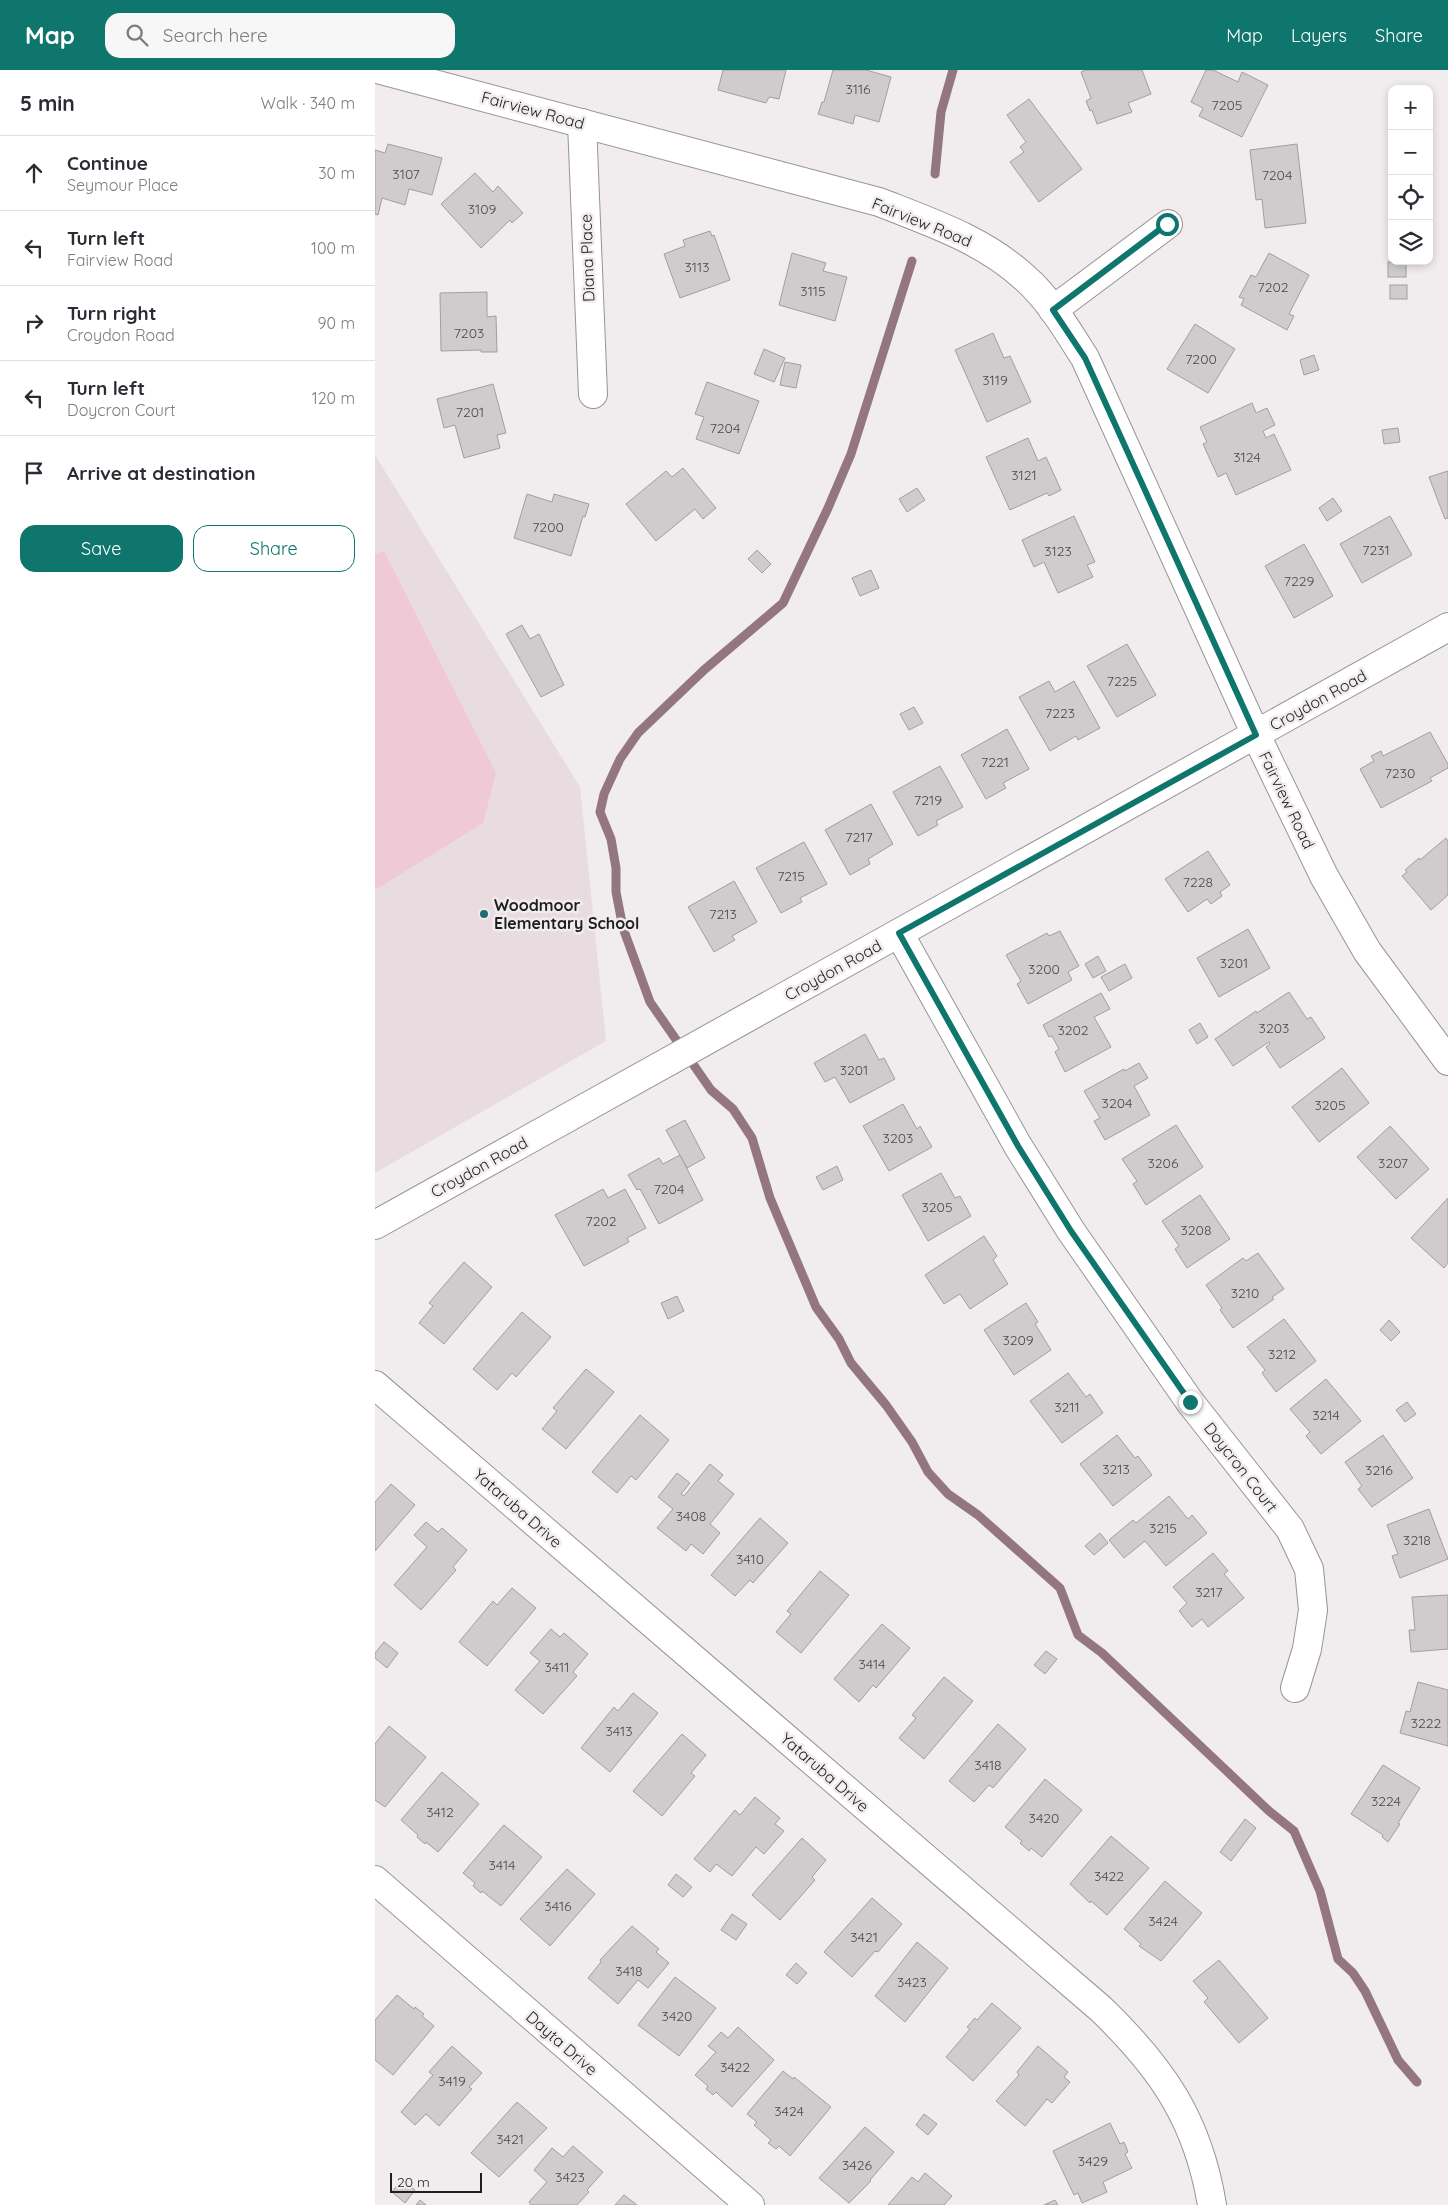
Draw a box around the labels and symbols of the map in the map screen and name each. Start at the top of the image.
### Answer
house number: 3116 [845,80,871,98]
street label: Fairview Road [479,87,587,133]
house number: 7205 [1212,96,1242,114]
house number: 3107 [392,165,420,183]
house number: 7204 [1262,166,1292,184]
street label: Fairview Road [869,193,975,251]
house number: 3109 [468,200,497,218]
route start [1156,213,1179,236]
street label: Diana Place [575,214,599,302]
house number: 3113 [684,258,710,276]
house number: 7202 [1257,278,1289,296]
house number: 3115 [800,282,826,300]
house number: 7203 [454,324,484,342]
house number: 7200 [1185,350,1217,368]
house number: 3119 [982,371,1008,389]
house number: 7201 [456,403,484,421]
house number: 7204 [710,419,740,437]
house number: 3124 [1233,448,1261,466]
house number: 3121 [1011,466,1037,484]
house number: 7200 [532,518,564,536]
house number: 7231 [1362,541,1390,559]
house number: 3123 [1044,542,1072,560]
house number: 7229 [1284,572,1314,590]
street label: Croydon Road [1266,665,1370,735]
house number: 7225 [1107,672,1137,690]
house number: 7223 [1045,704,1075,722]
street label: Fairview Road [1255,748,1319,852]
house number: 7221 [981,753,1009,771]
house number: 7230 [1385,764,1415,782]
house number: 7219 [914,791,942,809]
house number: 7217 [845,828,873,846]
house number: 7215 [777,867,805,885]
house number: 7228 [1183,873,1213,891]
place label: Woodmoor Elementary School [494,895,639,933]
house number: 7213 [709,905,737,923]
marker: Woodmoor Elementary School [478,908,490,920]
street label: Croydon Road [781,935,885,1005]
house number: 3201 [1220,954,1248,972]
house number: 3200 [1028,960,1060,978]
house number: 3203 [1259,1019,1289,1037]
house number: 3202 [1057,1021,1089,1039]
house number: 3201 [840,1061,868,1079]
house number: 3204 [1102,1094,1132,1112]
house number: 3205 [1314,1096,1346,1114]
house number: 3203 [883,1129,913,1147]
street label: Croydon Road [427,1132,531,1202]
house number: 3206 [1148,1154,1179,1172]
house number: 3207 [1378,1154,1408,1172]
house number: 7204 [654,1180,684,1198]
house number: 3205 [921,1198,953,1216]
house number: 7202 [585,1212,617,1230]
house number: 3208 [1181,1221,1211,1239]
house number: 3210 [1231,1284,1259,1302]
house number: 3209 [1002,1331,1034,1349]
house number: 3212 [1268,1345,1296,1363]
route end [1179,1391,1202,1414]
house number: 3211 [1054,1398,1080,1416]
house number: 3214 [1312,1406,1340,1424]
street label: Doycron Court [1200,1418,1282,1516]
house number: 3213 [1102,1460,1130,1478]
house number: 3216 [1365,1461,1393,1479]
street label: Yataruba Drive [470,1464,566,1552]
house number: 3408 [676,1507,706,1525]
house number: 3215 [1149,1519,1177,1537]
house number: 3218 [1403,1531,1431,1549]
house number: 3410 [736,1550,764,1568]
house number: 3217 [1195,1583,1223,1601]
house number: 3414 [859,1655,885,1673]
house number: 3411 [545,1658,569,1676]
house number: 3222 [1411,1714,1442,1732]
house number: 3413 [605,1722,633,1740]
street label: Yataruba Drive [777,1728,873,1816]
house number: 3418 [974,1756,1002,1774]
house number: 3224 [1371,1792,1401,1810]
house number: 3412 [426,1803,454,1821]
house number: 3420 [1029,1809,1059,1827]
house number: 3414 [489,1856,515,1874]
house number: 3422 [1094,1867,1124,1885]
house number: 3416 [544,1897,572,1915]
house number: 3424 [1148,1912,1178,1930]
house number: 3421 [850,1928,878,1946]
house number: 3418 [615,1962,643,1980]
house number: 3423 [897,1973,927,1991]
street label: Dayta Drive [522,2006,602,2080]
house number: 3420 [662,2007,692,2025]
house number: 3422 [720,2058,750,2076]
house number: 3419 [438,2072,466,2090]
house number: 3424 [774,2102,804,2120]
house number: 3421 [496,2130,524,2148]
house number: 3429 [1078,2152,1108,2170]
house number: 3426 [842,2156,872,2174]
house number: 3423 [555,2168,585,2186]
scale bar [390,2170,483,2193]

